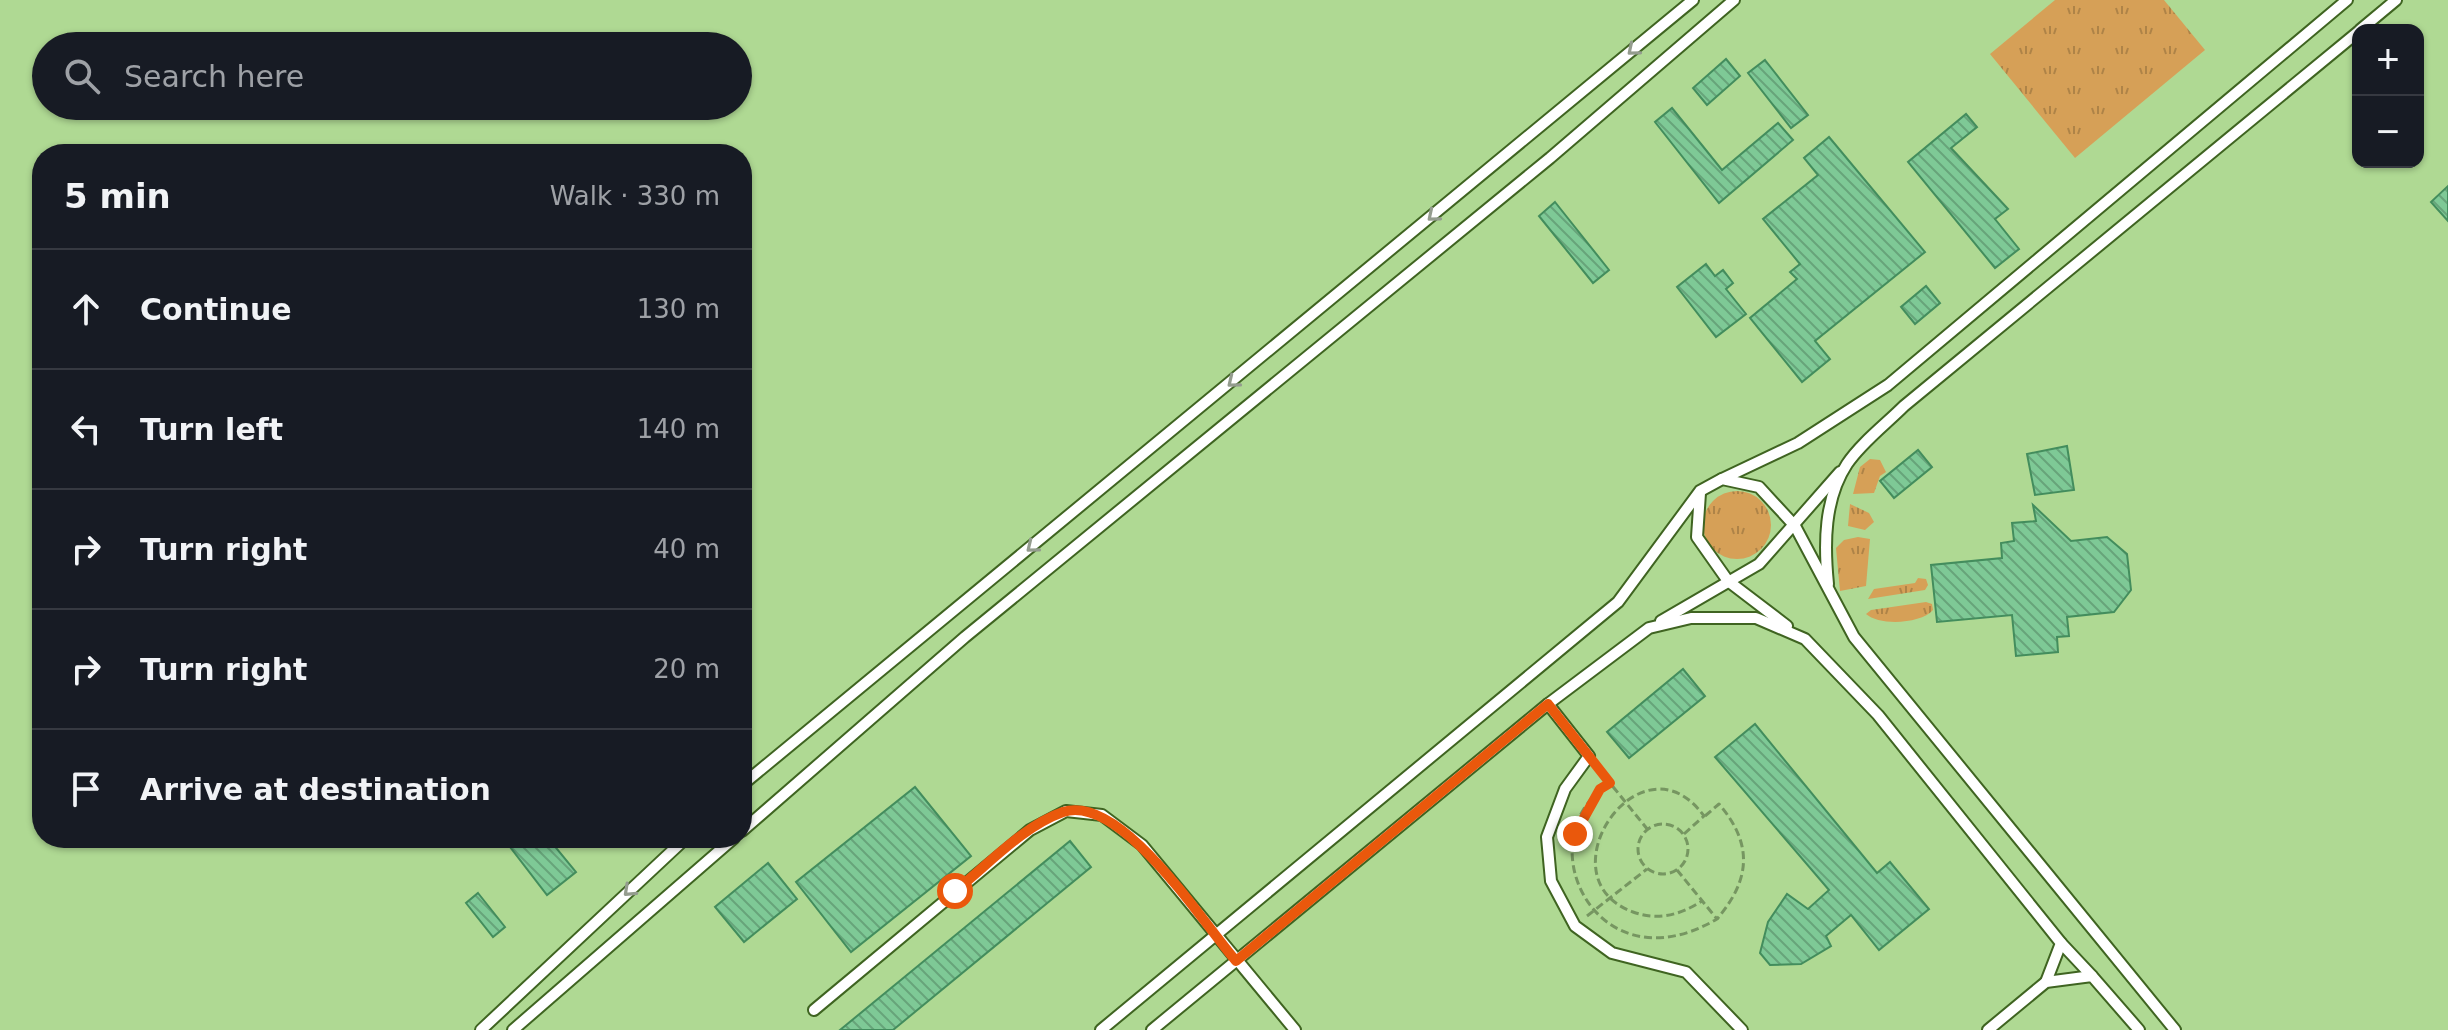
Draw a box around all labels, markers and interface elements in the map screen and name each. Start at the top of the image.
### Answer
map controls [2352,24,2424,168]
button: + [2352,24,2424,96]
search box [32,32,752,120]
one-way arrow [1628,40,1642,55]
icon: search [60,54,104,98]
text: Search here [124,59,304,94]
button: − [2352,96,2424,168]
text: 5 min [64,176,171,216]
text: Walk · 330 m [550,181,720,211]
one-way arrow [1428,206,1442,221]
icon: ahead [64,287,108,331]
text: Continue [140,292,292,327]
text: 130 m [637,294,720,324]
one-way arrow [1228,372,1242,387]
icon: left [64,407,108,451]
text: Turn left [140,412,283,447]
text: 140 m [637,414,720,444]
icon: right [64,527,108,571]
text: Turn right [140,532,307,567]
text: 40 m [653,534,720,564]
one-way arrow [1027,537,1041,552]
icon: right [64,647,108,691]
text: Turn right [140,652,307,687]
text: 20 m [653,654,720,684]
icon: arrive [64,767,108,811]
text: Arrive at destination [140,772,491,807]
route end [1557,816,1593,852]
route start [937,873,973,909]
one-way arrow [623,882,638,896]

